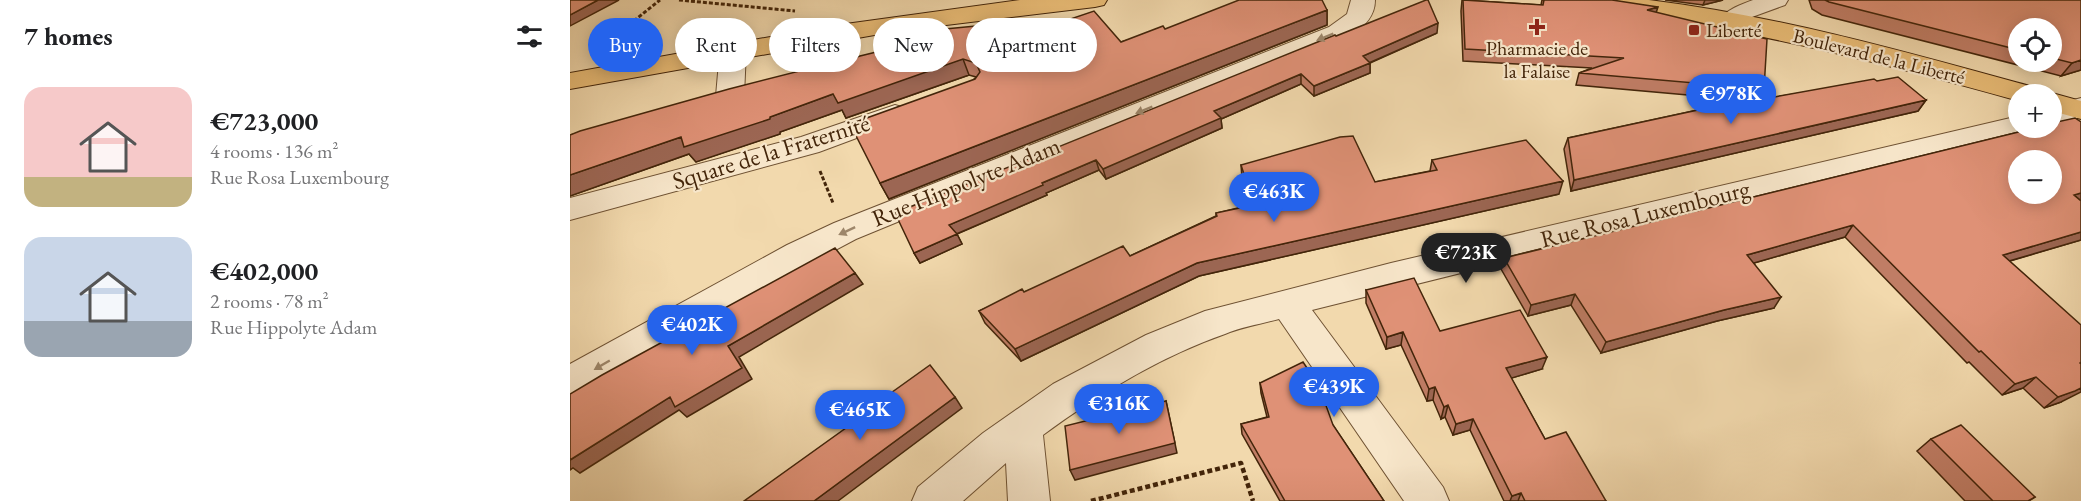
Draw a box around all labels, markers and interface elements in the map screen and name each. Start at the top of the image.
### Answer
place label: Liberté [1706,17,1762,43]
chip: Buy [588,18,663,72]
chip: Rent [675,18,757,72]
chip: Filters [769,18,861,72]
chip: New [873,18,954,72]
chip: Apartment [966,18,1097,72]
map controls [2008,18,2062,204]
button: locate [2008,18,2062,72]
text: 7 homes [24,19,113,53]
icon: filters [513,20,546,53]
marker: Pharmacie de la Falaise [1530,20,1544,34]
street label: Boulevard de la Liberté [1790,22,1968,90]
marker: Liberté [1687,23,1701,37]
one-way arrow [1316,33,1334,42]
place label: Pharmacie de la Falaise [1486,35,1588,84]
pin: €978K [1689,74,1773,125]
text: €978K [1700,80,1762,106]
button: + [2008,84,2062,138]
text: €723,000 [210,104,318,138]
one-way arrow [1135,106,1153,115]
street label: Square de la Fraternité [668,107,873,196]
icon: home [72,111,144,183]
street label: Rue Hippolyte Adam [867,129,1065,233]
text: 4 rooms · 136 m² [210,138,338,164]
button: − [2008,150,2062,204]
text: Rue Rosa Luxembourg [210,164,389,190]
pin: €463K [1232,172,1316,223]
street label: Rue Rosa Luxembourg [1537,172,1753,255]
text: €463K [1243,178,1305,204]
one-way arrow [838,226,855,235]
pin: €723K [1424,233,1508,284]
text: €723K [1435,239,1497,265]
text: €402,000 [210,254,318,288]
icon: home [72,261,144,333]
text: 2 rooms · 78 m² [210,288,329,314]
pin: €402K [650,305,734,356]
text: €402K [661,311,723,337]
text: Rue Hippolyte Adam [210,314,377,340]
one-way arrow [593,360,610,370]
pin: €439K [1292,367,1376,418]
text: €439K [1303,373,1365,399]
pin: €316K [1077,384,1161,435]
pin: €465K [818,390,902,441]
text: €316K [1088,390,1150,416]
text: €465K [829,396,891,422]

